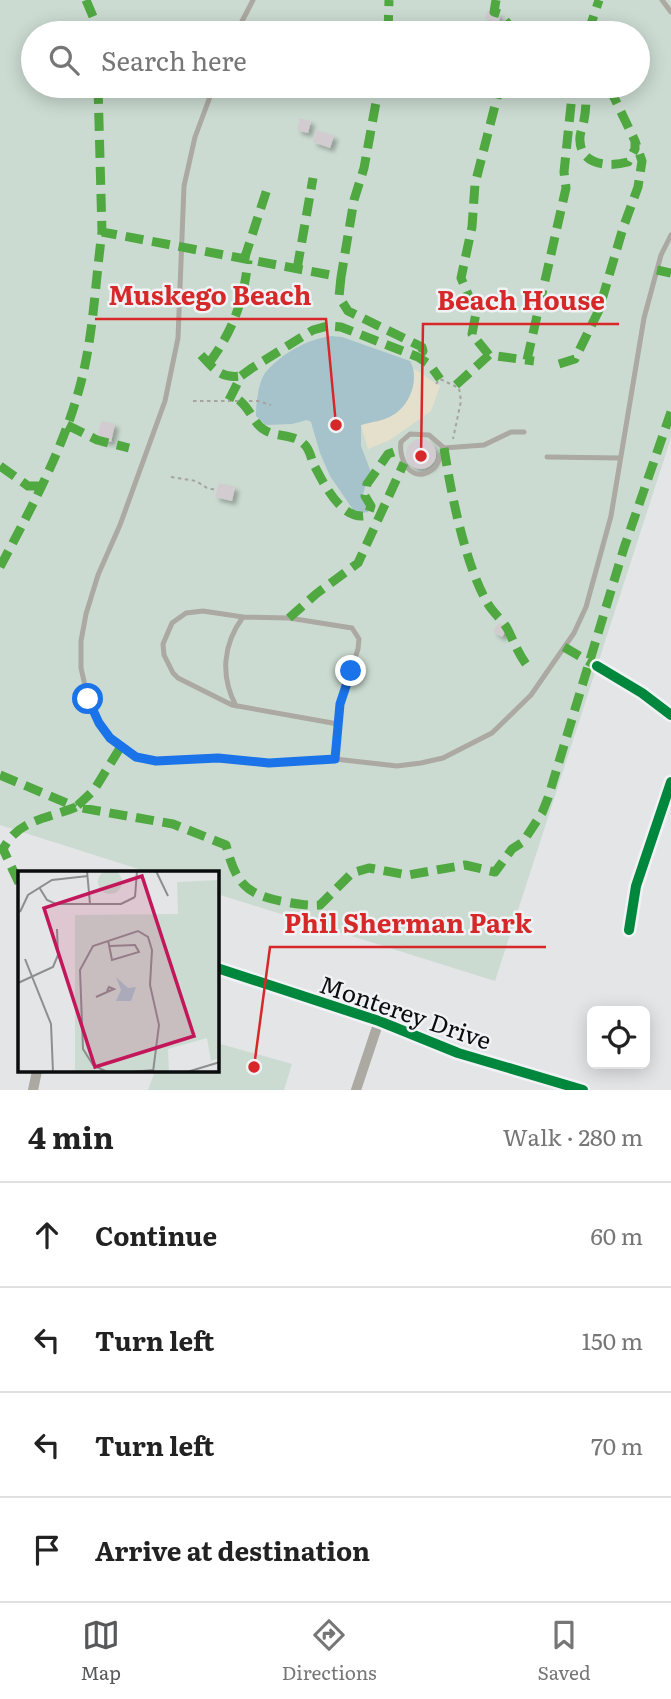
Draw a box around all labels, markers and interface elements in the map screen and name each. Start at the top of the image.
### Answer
search box [21,21,650,98]
text: Search here [101,40,247,79]
icon: search [45,41,83,79]
callout: Muskego Beach [95,272,326,319]
text: Muskego Beach [108,274,312,313]
callout: Beach House [423,277,619,324]
text: Beach House [437,279,605,318]
route end [335,655,366,686]
route start [72,683,103,714]
inset map [18,871,219,1072]
callout: Phil Sherman Park [270,900,546,947]
text: Phil Sherman Park [284,902,533,941]
street label: Monterey Drive [316,965,496,1057]
map controls [587,1006,650,1069]
button: locate [587,1006,650,1069]
text: 4 min [28,1114,114,1158]
text: Walk · 280 m [503,1119,643,1153]
text: Continue [95,1215,217,1254]
icon: ahead [28,1216,66,1254]
text: 60 m [590,1218,643,1252]
text: Turn left [95,1320,214,1359]
icon: left [28,1321,66,1359]
text: 150 m [582,1323,643,1357]
text: Turn left [95,1425,214,1464]
icon: left [28,1426,66,1464]
text: 70 m [591,1428,643,1462]
text: Arrive at destination [95,1530,370,1569]
icon: arrive [28,1531,66,1569]
tab: Map [80,1616,121,1686]
tab: Directions [282,1616,377,1686]
tab: Saved [538,1616,591,1686]

